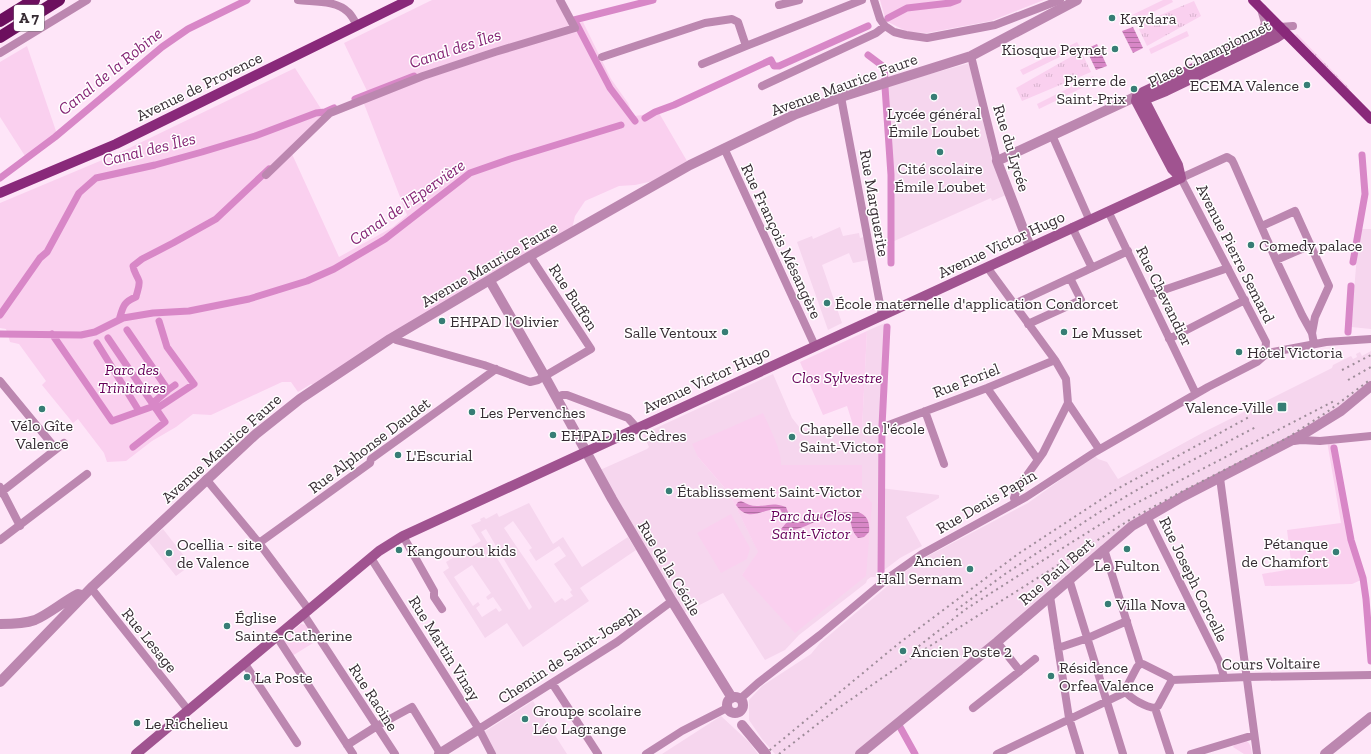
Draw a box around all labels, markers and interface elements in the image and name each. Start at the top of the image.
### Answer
road number: A 7 [14,5,44,31]
place label: Kaydara [1120,9,1177,28]
marker: Kaydara [1107,13,1117,23]
street label: Place Championnet [1145,16,1274,91]
water label: Canal de la Robine [54,23,166,119]
water label: Canal des Îles [407,24,503,72]
place label: Kiosque Peynet [1001,40,1107,59]
marker: Kiosque Peynet [1110,44,1120,54]
street label: Avenue de Provence [133,48,265,125]
street label: Avenue Maurice Faure [768,49,920,120]
place label: Pierre de Saint-Prix [1056,71,1126,108]
place label: ECEMA Valence [1190,76,1299,95]
marker: ECEMA Valence [1302,80,1312,90]
marker: Pierre de Saint-Prix [1129,84,1139,94]
marker: Lycée général Émile Loubet [929,92,939,102]
street label: Rue du Lycée [989,102,1034,194]
place label: Lycée général Émile Loubet [887,104,981,141]
water label: Canal des Îles [100,128,198,170]
marker: Cité scolaire Émile Loubet [935,147,945,157]
street label: Rue Marguerite [856,148,893,258]
water label: Canal de l'Epervière [345,155,469,249]
place label: Cité scolaire Émile Loubet [894,159,986,196]
street label: Rue François Mésangère [737,161,826,322]
street label: Avenue Pierre Semard [1192,181,1279,326]
street label: Avenue Victor Hugo [935,207,1068,282]
street label: Avenue Maurice Faure [418,218,561,311]
place label: Comedy palace [1259,236,1362,255]
marker: Comedy palace [1246,240,1256,250]
street label: Rue Chevandier [1132,243,1197,350]
street label: Rue Buffon [545,260,603,335]
place label: École maternelle d'application Condorcet [835,294,1118,313]
marker: École maternelle d'application Condorcet [822,298,832,308]
place label: EHPAD l'Olivier [450,312,559,331]
marker: EHPAD l'Olivier [437,316,447,326]
place label: Salle Ventoux [624,323,717,342]
place label: Le Musset [1072,323,1142,342]
marker: Salle Ventoux [720,327,730,337]
marker: Le Musset [1059,327,1069,337]
street label: Avenue Victor Hugo [640,342,773,417]
place label: Hôtel Victoria [1247,343,1343,362]
marker: Hôtel Victoria [1234,347,1244,357]
street label: Rue Foriel [930,359,1002,402]
park label: Parc des Trinitaires [98,360,166,397]
park label: Clos Sylvestre [792,368,882,387]
street label: Avenue Maurice Faure [158,390,285,507]
street label: Rue Alphonse Daudet [305,393,434,497]
place label: Valence-Ville [1184,398,1273,417]
marker: Valence-Ville [1276,401,1288,413]
place label: Les Pervenches [480,403,585,422]
marker: Vélo Gîte Valence [37,404,47,414]
marker: Les Pervenches [467,407,477,417]
place label: Vélo Gîte Valence [10,416,73,453]
place label: Chapelle de l'école Saint-Victor [800,419,925,456]
place label: EHPAD les Cèdres [561,426,686,445]
marker: EHPAD les Cèdres [548,430,558,440]
marker: Chapelle de l'école Saint-Victor [787,432,797,442]
place label: L'Escurial [406,446,473,465]
marker: L'Escurial [393,450,403,460]
street label: Rue Denis Papin [933,465,1040,538]
place label: Établissement Saint-Victor [677,482,862,501]
marker: Établissement Saint-Victor [664,486,674,496]
park label: Parc du Clos Saint-Victor [770,506,852,543]
street label: Rue Joseph Corcelle [1155,514,1232,645]
street label: Rue de la Cécile [634,517,705,619]
street label: Rue Paul Bert [1015,533,1098,609]
place label: Pétanque de Chamfort [1241,534,1328,571]
place label: Ocellia - site de Valence [177,535,262,572]
place label: Kangourou kids [407,541,516,560]
marker: Le Fulton [1122,544,1132,554]
marker: Kangourou kids [394,545,404,555]
marker: Pétanque de Chamfort [1331,547,1341,557]
marker: Ocellia - site de Valence [164,548,174,558]
place label: Ancien Hall Sernam [877,551,963,588]
place label: Le Fulton [1094,556,1160,575]
marker: Ancien Hall Sernam [965,564,975,574]
street label: Rue Martin Vinay [405,592,485,705]
place label: Villa Nova [1115,595,1186,614]
marker: Villa Nova [1103,599,1113,609]
street label: Chemin de Saint-Joseph [494,601,644,708]
street label: Rue Lesage [118,604,181,676]
place label: Église Sainte-Catherine [235,608,352,645]
marker: Église Sainte-Catherine [222,621,232,631]
place label: Ancien Poste 2 [911,642,1012,661]
marker: Ancien Poste 2 [898,646,908,656]
street label: Cours Voltaire [1222,653,1320,674]
place label: Résidence Orfea Valence [1059,658,1154,695]
street label: Rue Racine [345,660,402,734]
place label: La Poste [255,668,313,687]
marker: Résidence Orfea Valence [1046,671,1056,681]
marker: La Poste [242,672,252,682]
place label: Groupe scolaire Léo Lagrange [533,701,641,738]
place label: Le Richelieu [145,714,228,733]
marker: Groupe scolaire Léo Lagrange [520,714,530,724]
marker: Le Richelieu [132,718,142,728]

